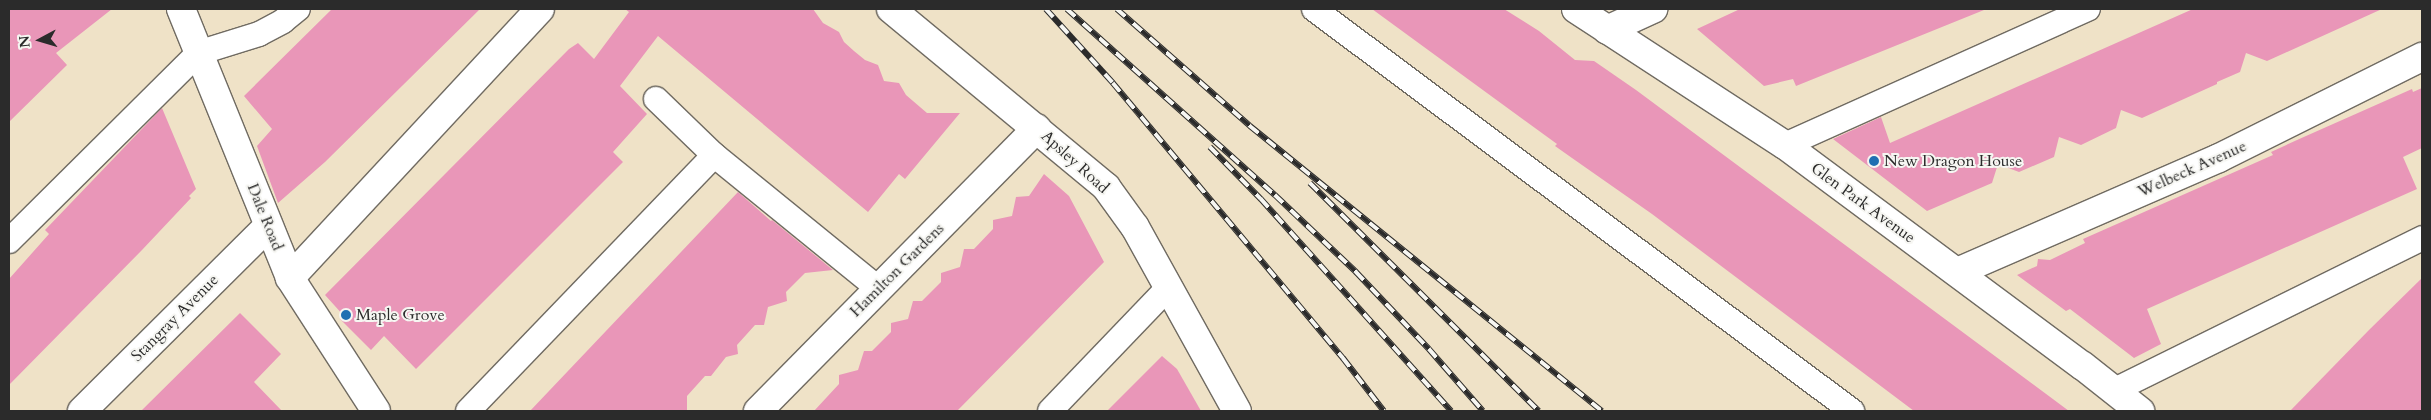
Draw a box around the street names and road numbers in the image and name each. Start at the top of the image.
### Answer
street label: Apsley Road [1037,127,1113,197]
street label: Welbeck Avenue [2135,136,2249,202]
street label: Glen Park Avenue [1807,159,1919,247]
street label: Dale Road [243,181,287,253]
street label: Hamilton Gardens [846,219,948,321]
street label: Stangray Avenue [127,270,223,366]

